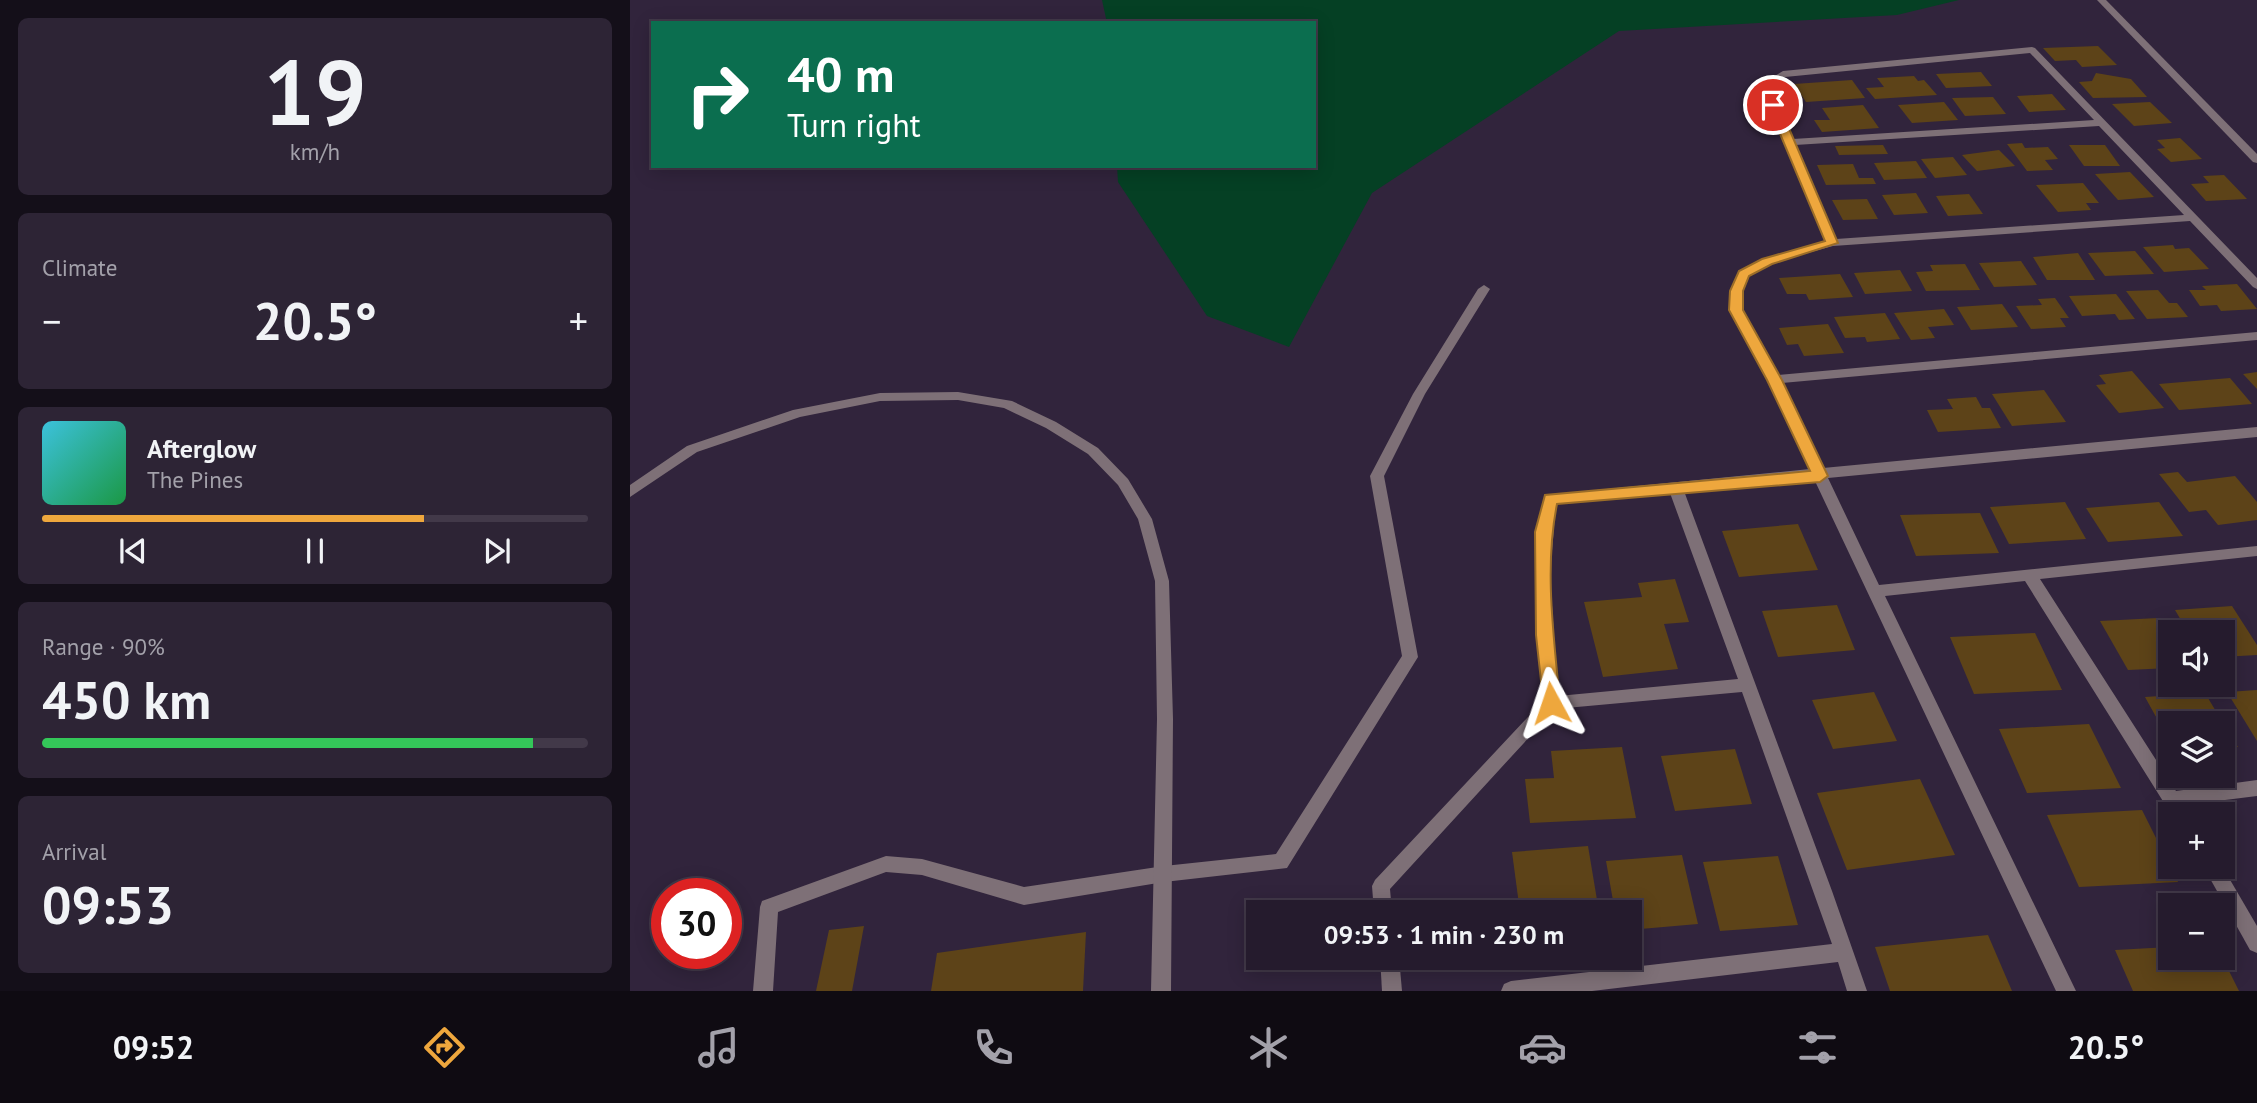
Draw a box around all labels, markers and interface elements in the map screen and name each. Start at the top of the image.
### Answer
text: 19 [263,32,367,150]
text: 40 m [787,42,894,106]
icon: right [672,49,763,140]
pin [1743,75,1803,135]
icon: arrive [1754,86,1792,124]
text: Turn right [787,104,921,146]
text: km/h [290,137,340,166]
text: Climate [42,253,117,282]
text: 20.5° [253,287,377,354]
text: − [42,296,61,345]
text: + [569,296,588,345]
text: Afterglow [147,432,256,465]
text: The Pines [147,465,243,494]
icon: previous [114,532,152,570]
icon: pause [296,532,334,570]
icon: next [478,532,516,570]
map controls [2158,620,2235,970]
button: sound [2158,620,2235,697]
text: Range · 90% [42,632,165,661]
text: 450 km [42,666,211,733]
position arrow [1514,666,1588,740]
button: layers [2158,711,2235,788]
button: + [2158,802,2235,879]
text: Arrival [42,837,106,866]
text: 09:53 [42,871,174,938]
speed limit sign: 30 [651,878,742,969]
button: − [2158,893,2235,970]
text: 09:53 · 1 min · 230 m [1324,918,1564,951]
icon: directions [420,1023,469,1072]
icon: music [694,1023,743,1072]
icon: phone [969,1023,1018,1072]
icon: climate [1244,1023,1293,1072]
icon: car [1518,1023,1567,1072]
icon: filters [1793,1023,1842,1072]
text: 09:52 [113,1026,194,1068]
text: 20.5° [2068,1026,2144,1068]

